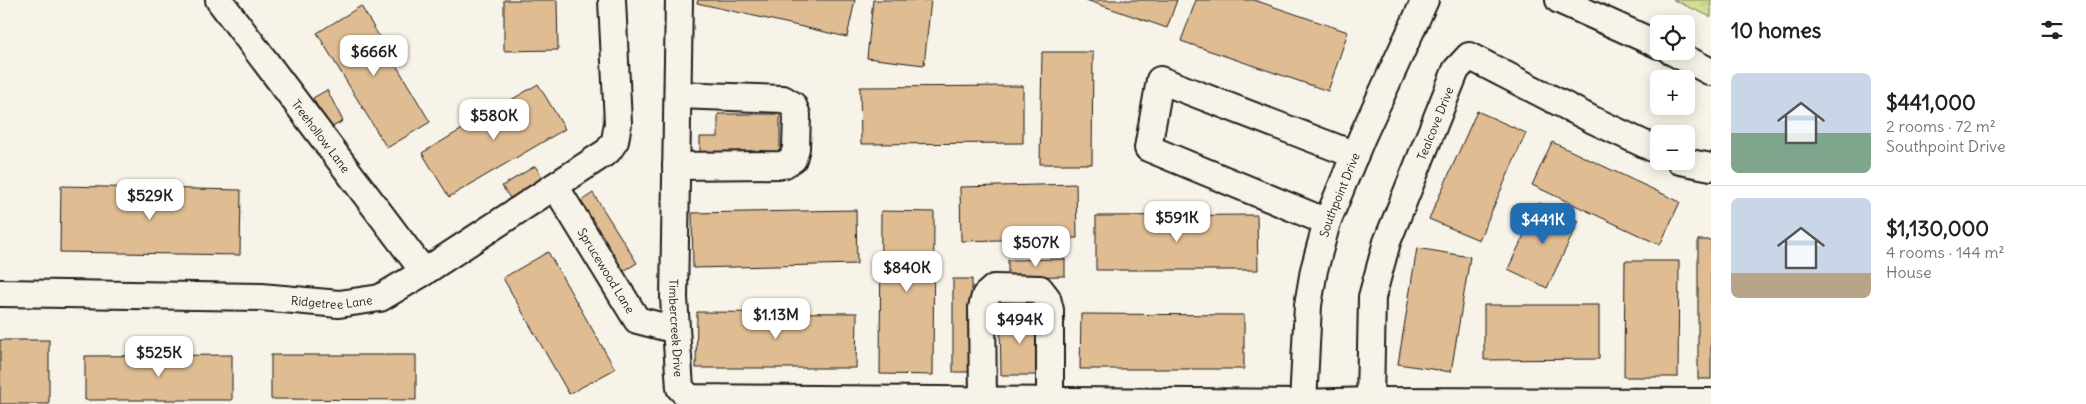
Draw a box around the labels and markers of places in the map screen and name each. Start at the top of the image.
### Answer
pin: $666K [339,34,409,77]
pin: $580K [459,98,529,141]
pin: $529K [115,178,185,221]
pin: $591K [1142,200,1212,243]
pin: $441K [1508,202,1578,245]
pin: $507K [1001,226,1071,268]
pin: $840K [872,250,942,293]
pin: $1.13M [735,298,817,340]
pin: $494K [985,302,1055,345]
pin: $525K [124,336,194,378]

